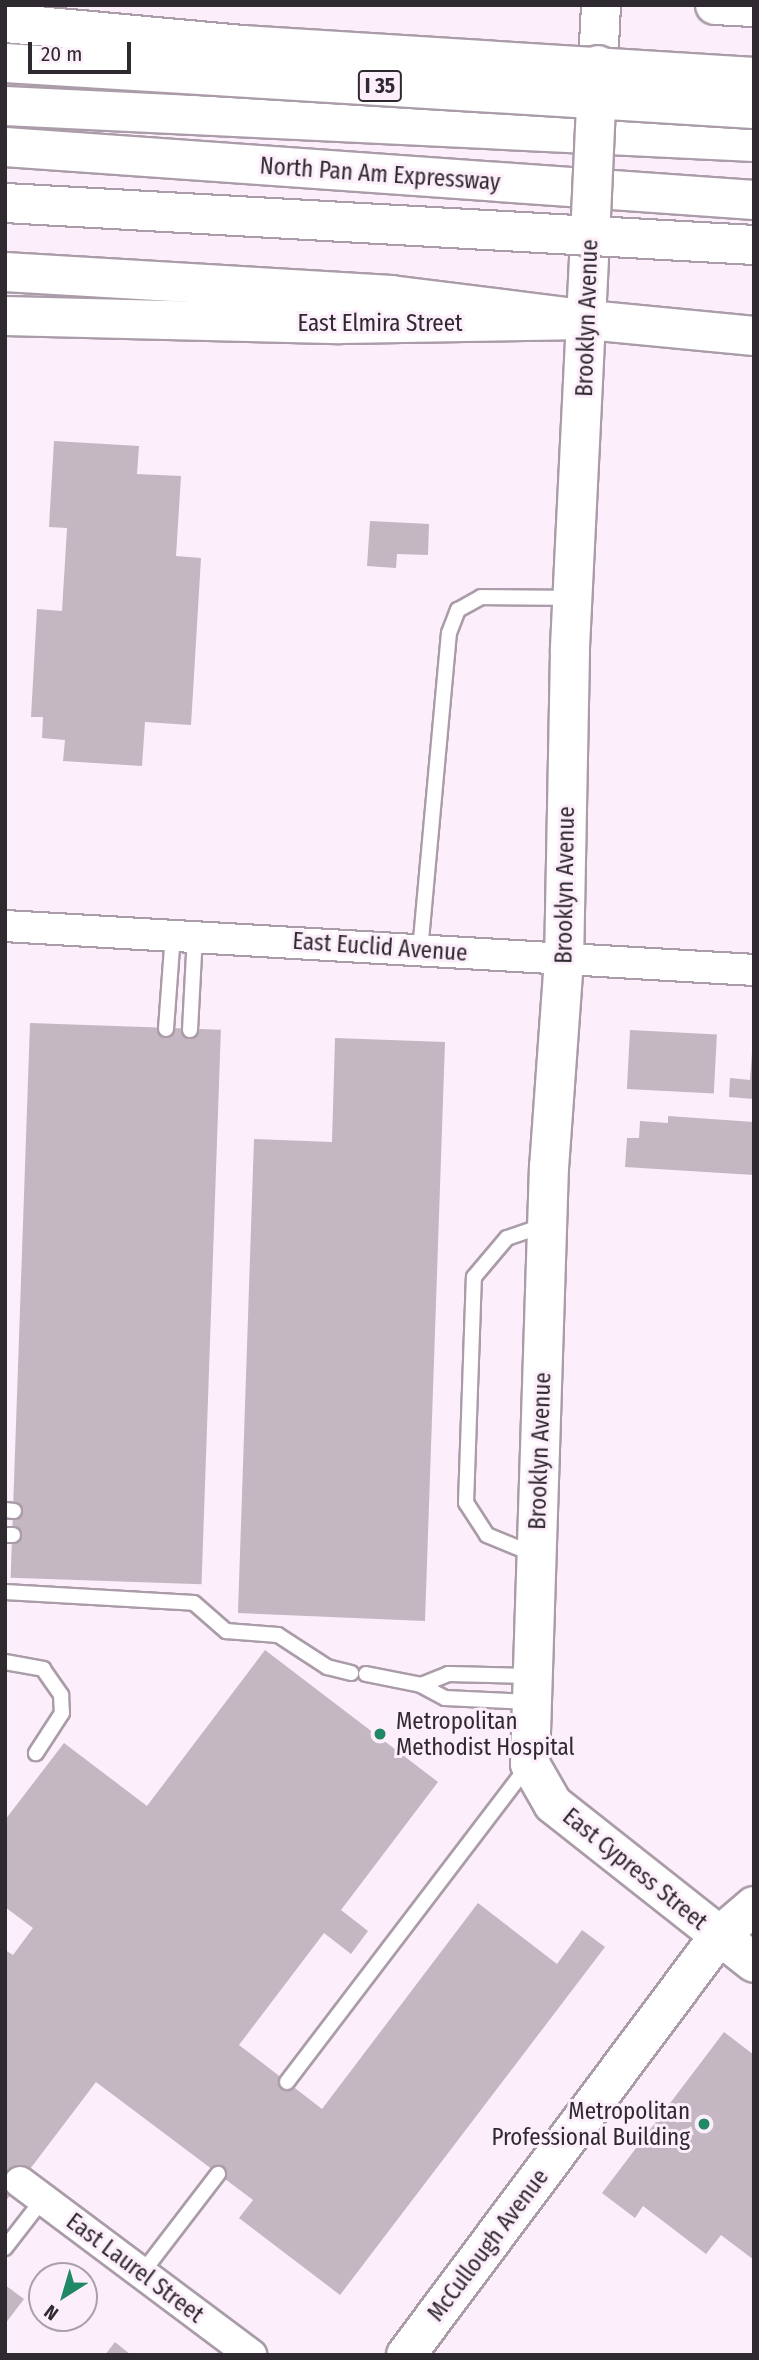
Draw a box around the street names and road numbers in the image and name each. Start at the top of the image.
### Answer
road number: I 35 [357,68,403,104]
street label: North Pan Am Expressway [259,152,501,196]
street label: Brooklyn Avenue [570,239,604,397]
street label: East Elmira Street [297,309,463,337]
street label: Brooklyn Avenue [550,806,580,964]
street label: East Euclid Avenue [292,927,468,967]
street label: Brooklyn Avenue [523,1372,557,1530]
street label: East Cypress Street [557,1802,713,1936]
street label: McCullough Avenue [422,2164,554,2326]
street label: East Laurel Street [61,2207,209,2329]

